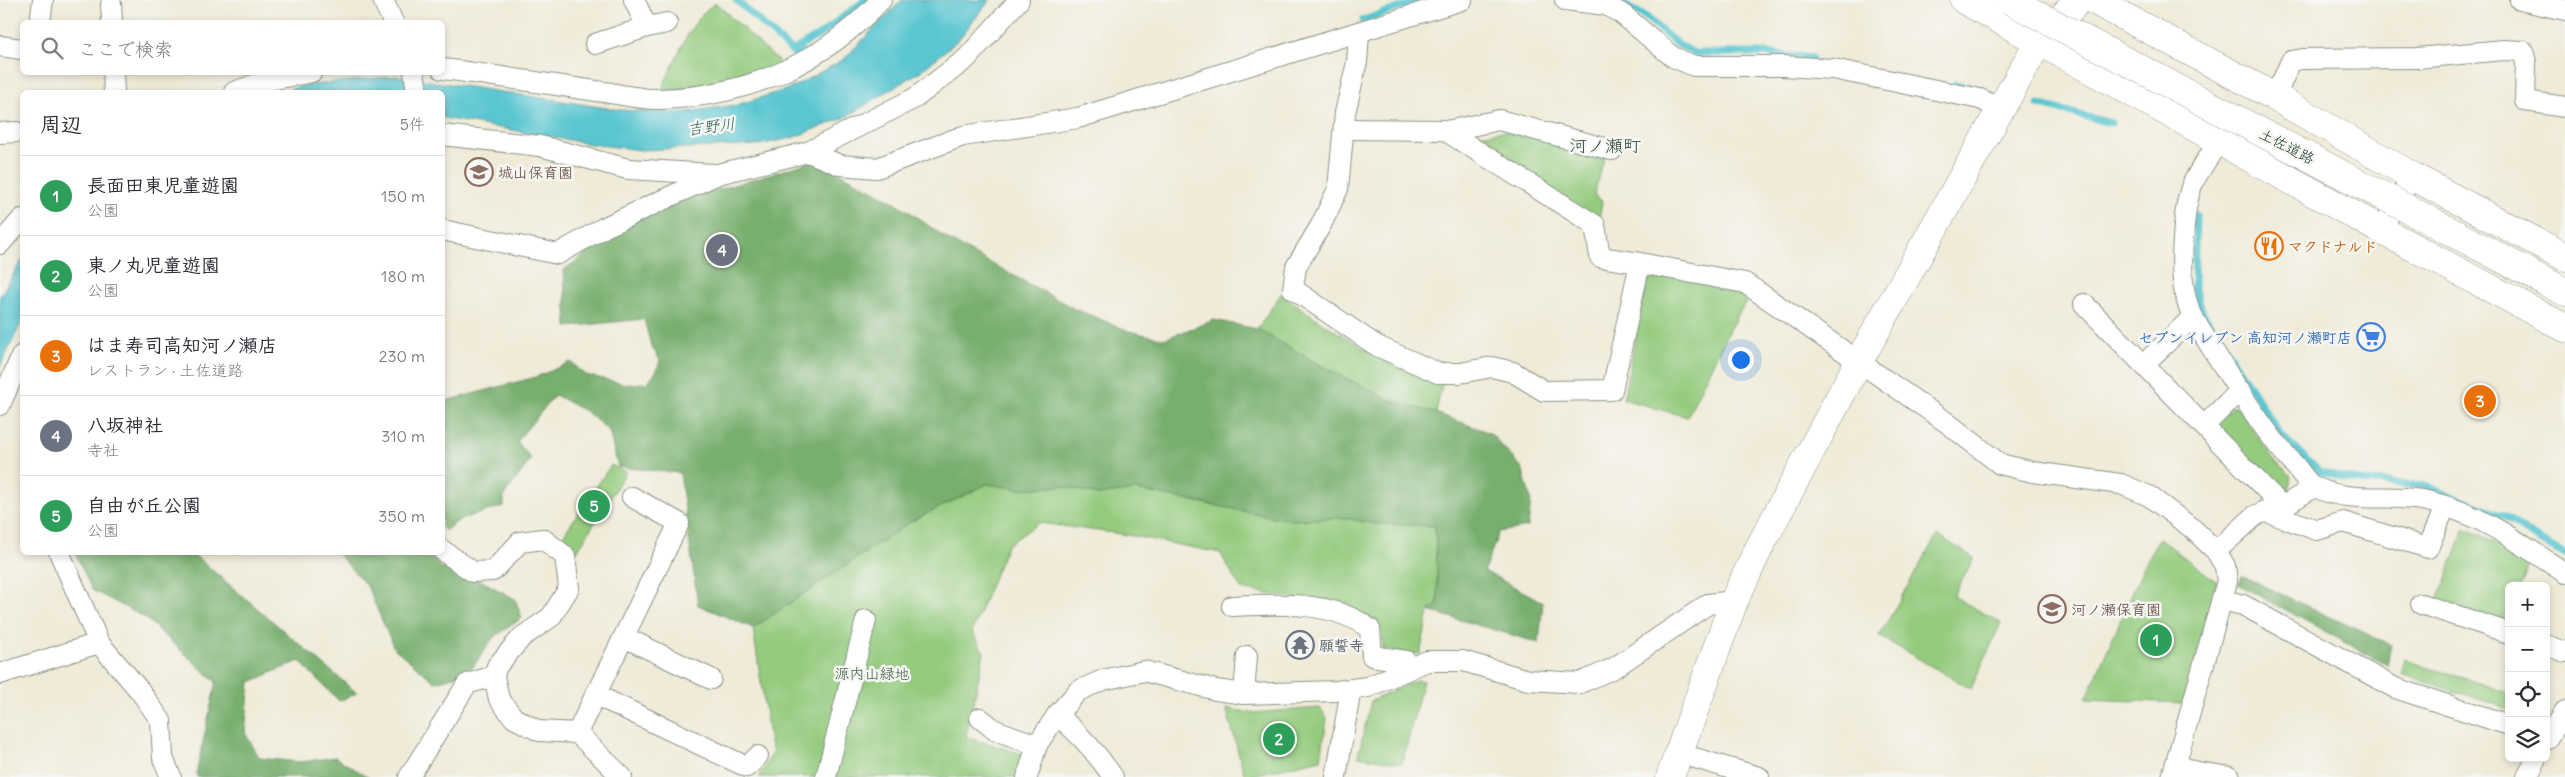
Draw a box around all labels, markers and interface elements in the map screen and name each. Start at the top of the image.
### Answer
search box [20,20,445,75]
icon: search [38,34,66,62]
text: ここで検索 [78,37,173,61]
text: 周辺 [40,111,82,138]
water label: 吉野川 [686,113,736,139]
text: 5件 [400,114,425,134]
street label: 土佐道路 [2256,124,2318,168]
district label: 河ノ瀬町 [1569,134,1641,157]
school or university icon: 城山保育園 [464,157,494,187]
place label: 城山保育園 [498,163,573,182]
text: 長面田東児童遊園 [87,173,239,197]
text: 1 [53,186,59,206]
text: 150 m [381,186,425,206]
text: 公園 [87,200,119,220]
pin: 4 [706,231,738,269]
restaurant icon: マクドナルド [2254,231,2284,261]
place label: マクドナルド [2288,237,2377,256]
text: 東ノ丸児童遊園 [87,253,220,277]
text: 2 [52,266,60,286]
text: 180 m [381,266,425,286]
text: 公園 [87,280,119,300]
supermarket icon: セブンイレブン 高知河ノ瀬町店 [2356,322,2386,352]
place label: セブンイレブン 高知河ノ瀬町店 [2138,328,2352,347]
text: はま寿司高知河ノ瀬店 [87,333,277,357]
text: 3 [51,346,61,366]
text: 230 m [379,346,425,366]
your location [1728,347,1754,373]
text: レストラン · 土佐道路 [87,360,243,380]
pin: 3 [2464,382,2496,420]
text: 八坂神社 [87,413,163,437]
text: 4 [51,426,61,446]
text: 310 m [381,426,425,446]
text: 寺社 [87,440,119,460]
pin: 5 [578,487,610,525]
text: 自由が丘公園 [87,493,201,517]
text: 5 [51,506,61,526]
text: 350 m [378,506,425,526]
text: 公園 [87,520,119,540]
map controls [2505,582,2550,762]
button: + [2505,582,2550,627]
school or university icon: 河ノ瀬保育園 [2037,594,2067,624]
place label: 河ノ瀬保育園 [2071,600,2161,619]
pin: 1 [2140,621,2172,659]
button: − [2505,627,2550,672]
temple icon: 願誓寺 [1285,630,1315,660]
place label: 願誓寺 [1319,636,1364,655]
park label: 源内山緑地 [834,664,910,683]
button: locate [2505,672,2550,717]
button: layers [2505,717,2550,762]
pin: 2 [1263,720,1295,758]

